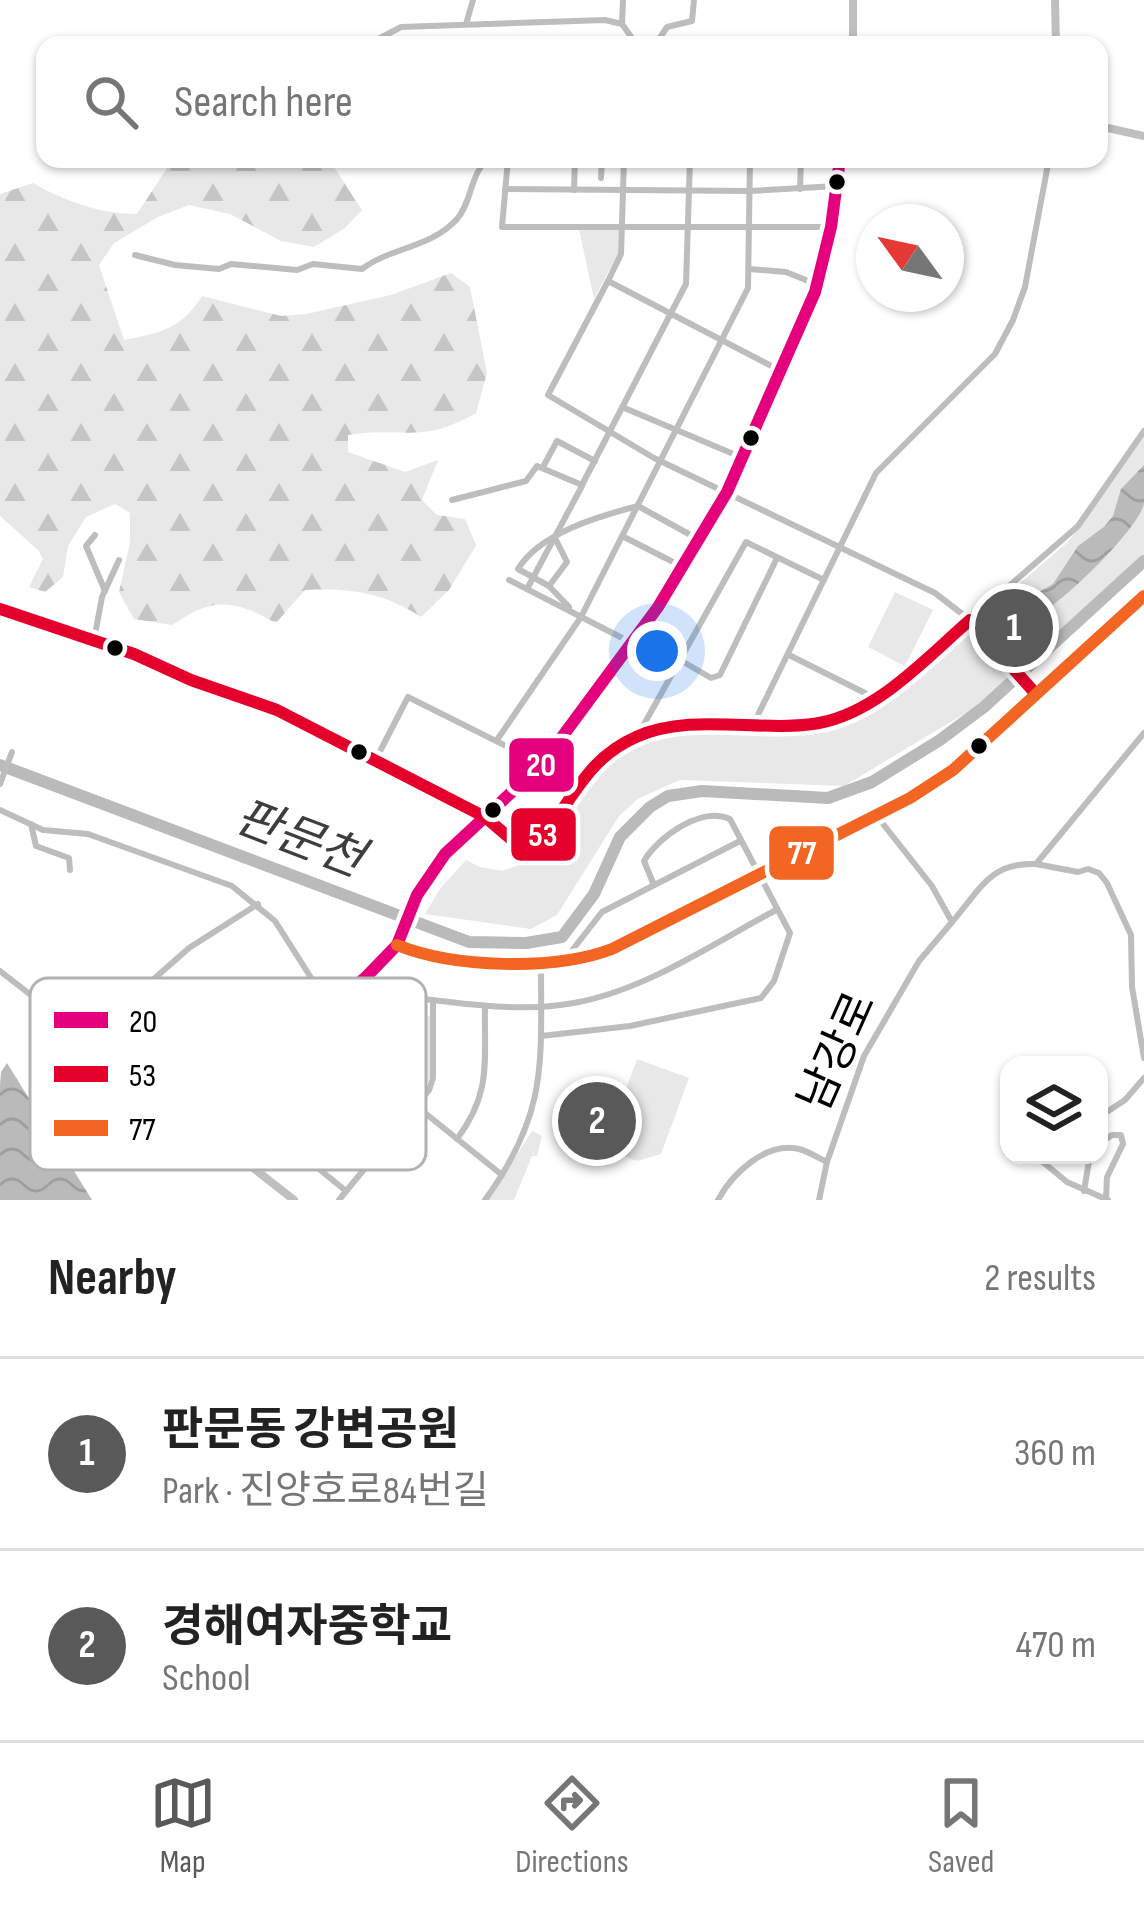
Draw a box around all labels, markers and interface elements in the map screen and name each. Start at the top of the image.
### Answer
search box [36,36,1108,168]
icon: search [78,69,144,135]
text: Search here [174,75,353,130]
unlabelled marker [826,171,848,193]
north arrow [856,204,964,312]
unlabelled marker [740,427,762,449]
pin: 1 [975,583,1053,673]
your location [627,621,687,681]
unlabelled marker [104,637,126,659]
unlabelled marker [968,735,990,757]
line badge: 20 [507,736,576,794]
unlabelled marker [348,741,370,763]
text: 20 [526,746,556,786]
water label: 판문천 [227,789,376,891]
unlabelled marker [482,799,504,821]
line badge: 53 [509,806,578,863]
text: 53 [528,816,558,856]
line badge: 77 [767,824,836,882]
text: 77 [788,834,817,874]
legend [30,978,426,1170]
street label: 남강로 [788,984,888,1120]
text: 20 [129,1002,157,1042]
text: 53 [129,1056,156,1096]
map controls [1000,1056,1108,1164]
button: layers [1000,1056,1108,1164]
pin: 2 [558,1076,636,1166]
text: 77 [129,1110,155,1150]
text: Nearby [48,1248,177,1309]
text: 2 results [984,1255,1096,1302]
text: 판문동 강변공원 [162,1403,459,1458]
text: 1 [79,1430,95,1477]
text: 360 m [1014,1430,1096,1477]
text: Park · 진양호로84번길 [162,1468,489,1515]
text: 경해여자중학교 [162,1600,452,1655]
text: 2 [78,1622,96,1669]
text: 470 m [1016,1622,1096,1669]
text: School [162,1655,251,1702]
tab: Map [150,1770,216,1882]
tab: Directions [515,1770,629,1882]
tab: Saved [928,1770,994,1882]

